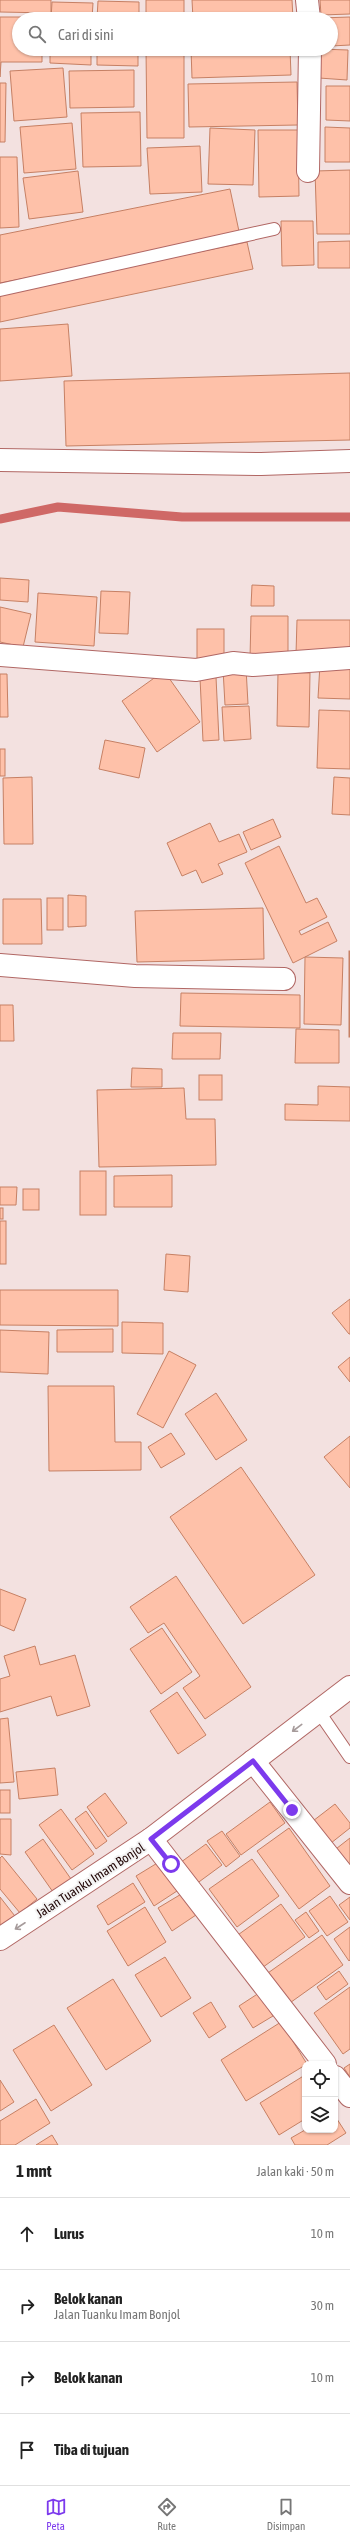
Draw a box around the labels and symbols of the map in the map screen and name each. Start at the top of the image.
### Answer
one-way arrow [291,1724,302,1732]
route end [283,1801,301,1819]
street label: Jalan Tuanku Imam Bonjol [33,1839,148,1921]
route start [162,1855,180,1873]
one-way arrow [14,1922,26,1930]

